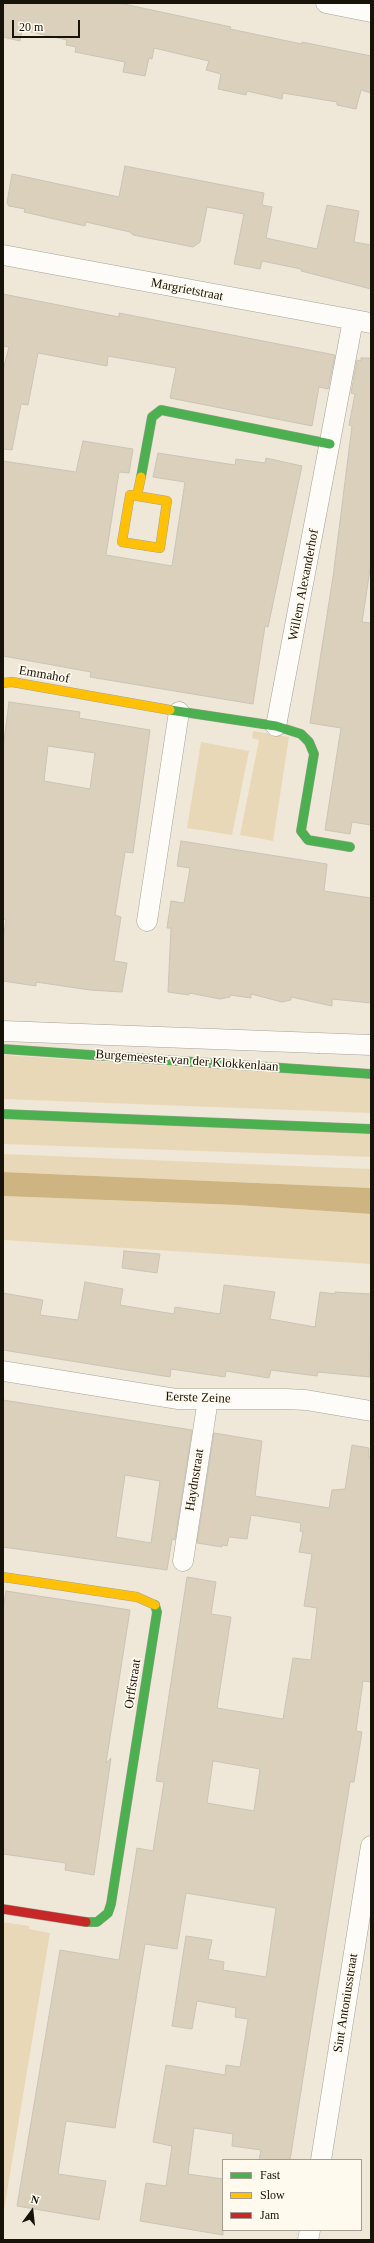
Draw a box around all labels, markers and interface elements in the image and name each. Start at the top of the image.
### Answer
scale bar [14,12,82,38]
text: 20 m [19,20,43,34]
street label: Margrietstraat [149,275,225,305]
street label: Willem Alexanderhof [286,528,322,642]
street label: Emmahof [17,663,71,687]
street label: Burgemeester van der Klokkenlaan [95,1047,279,1075]
street label: Eerste Zeine [165,1389,231,1407]
street label: Haydnstraat [182,1448,208,1512]
street label: Orffstraat [121,1658,145,1710]
street label: Sint Antoniusstraat [330,1952,362,2054]
legend [222,2159,362,2231]
text: Fast [260,2168,280,2182]
text: Slow [260,2188,285,2202]
north arrow [12,2191,52,2231]
text: N [30,2193,40,2206]
text: Jam [260,2208,279,2222]

